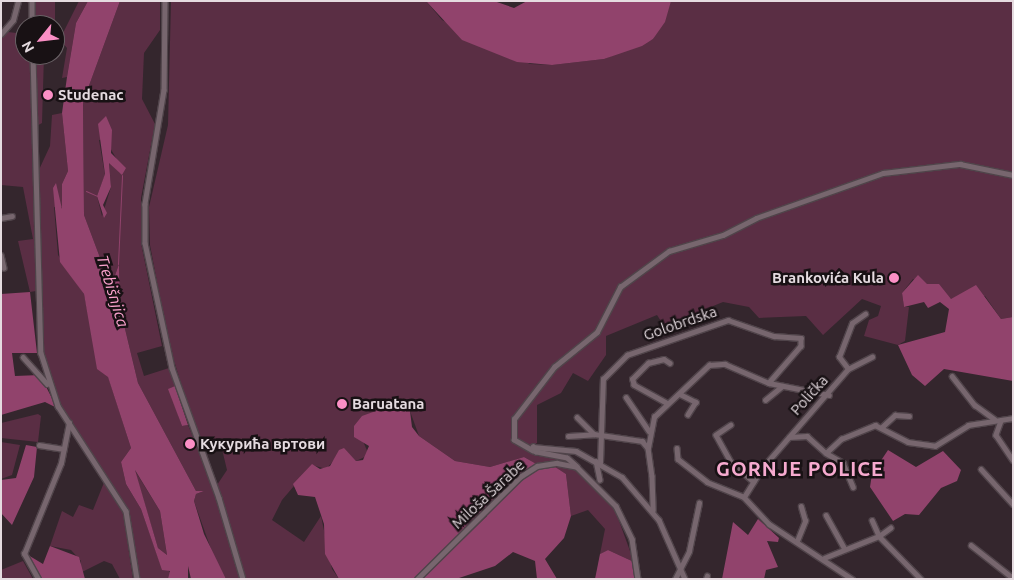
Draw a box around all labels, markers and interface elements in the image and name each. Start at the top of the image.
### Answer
north arrow [15,15,65,65]
text: N [18,38,37,55]
place label: Studenac [58,86,124,104]
marker: Studenac [42,89,54,101]
water label: Trebišnjica [93,253,133,329]
place label: Brankovića Kula [772,269,884,287]
marker: Brankovića Kula [888,272,900,284]
street label: Golobrdska [641,302,719,344]
street label: Polička [786,371,832,419]
place label: Baruatana [352,395,424,413]
marker: Baruatana [336,398,348,410]
place label: Кукурића вртови [200,435,325,453]
marker: Кукурића вртови [184,438,196,450]
street label: Miloša Šarabe [448,456,528,532]
district label: GORNJE POLICE [714,456,886,480]

